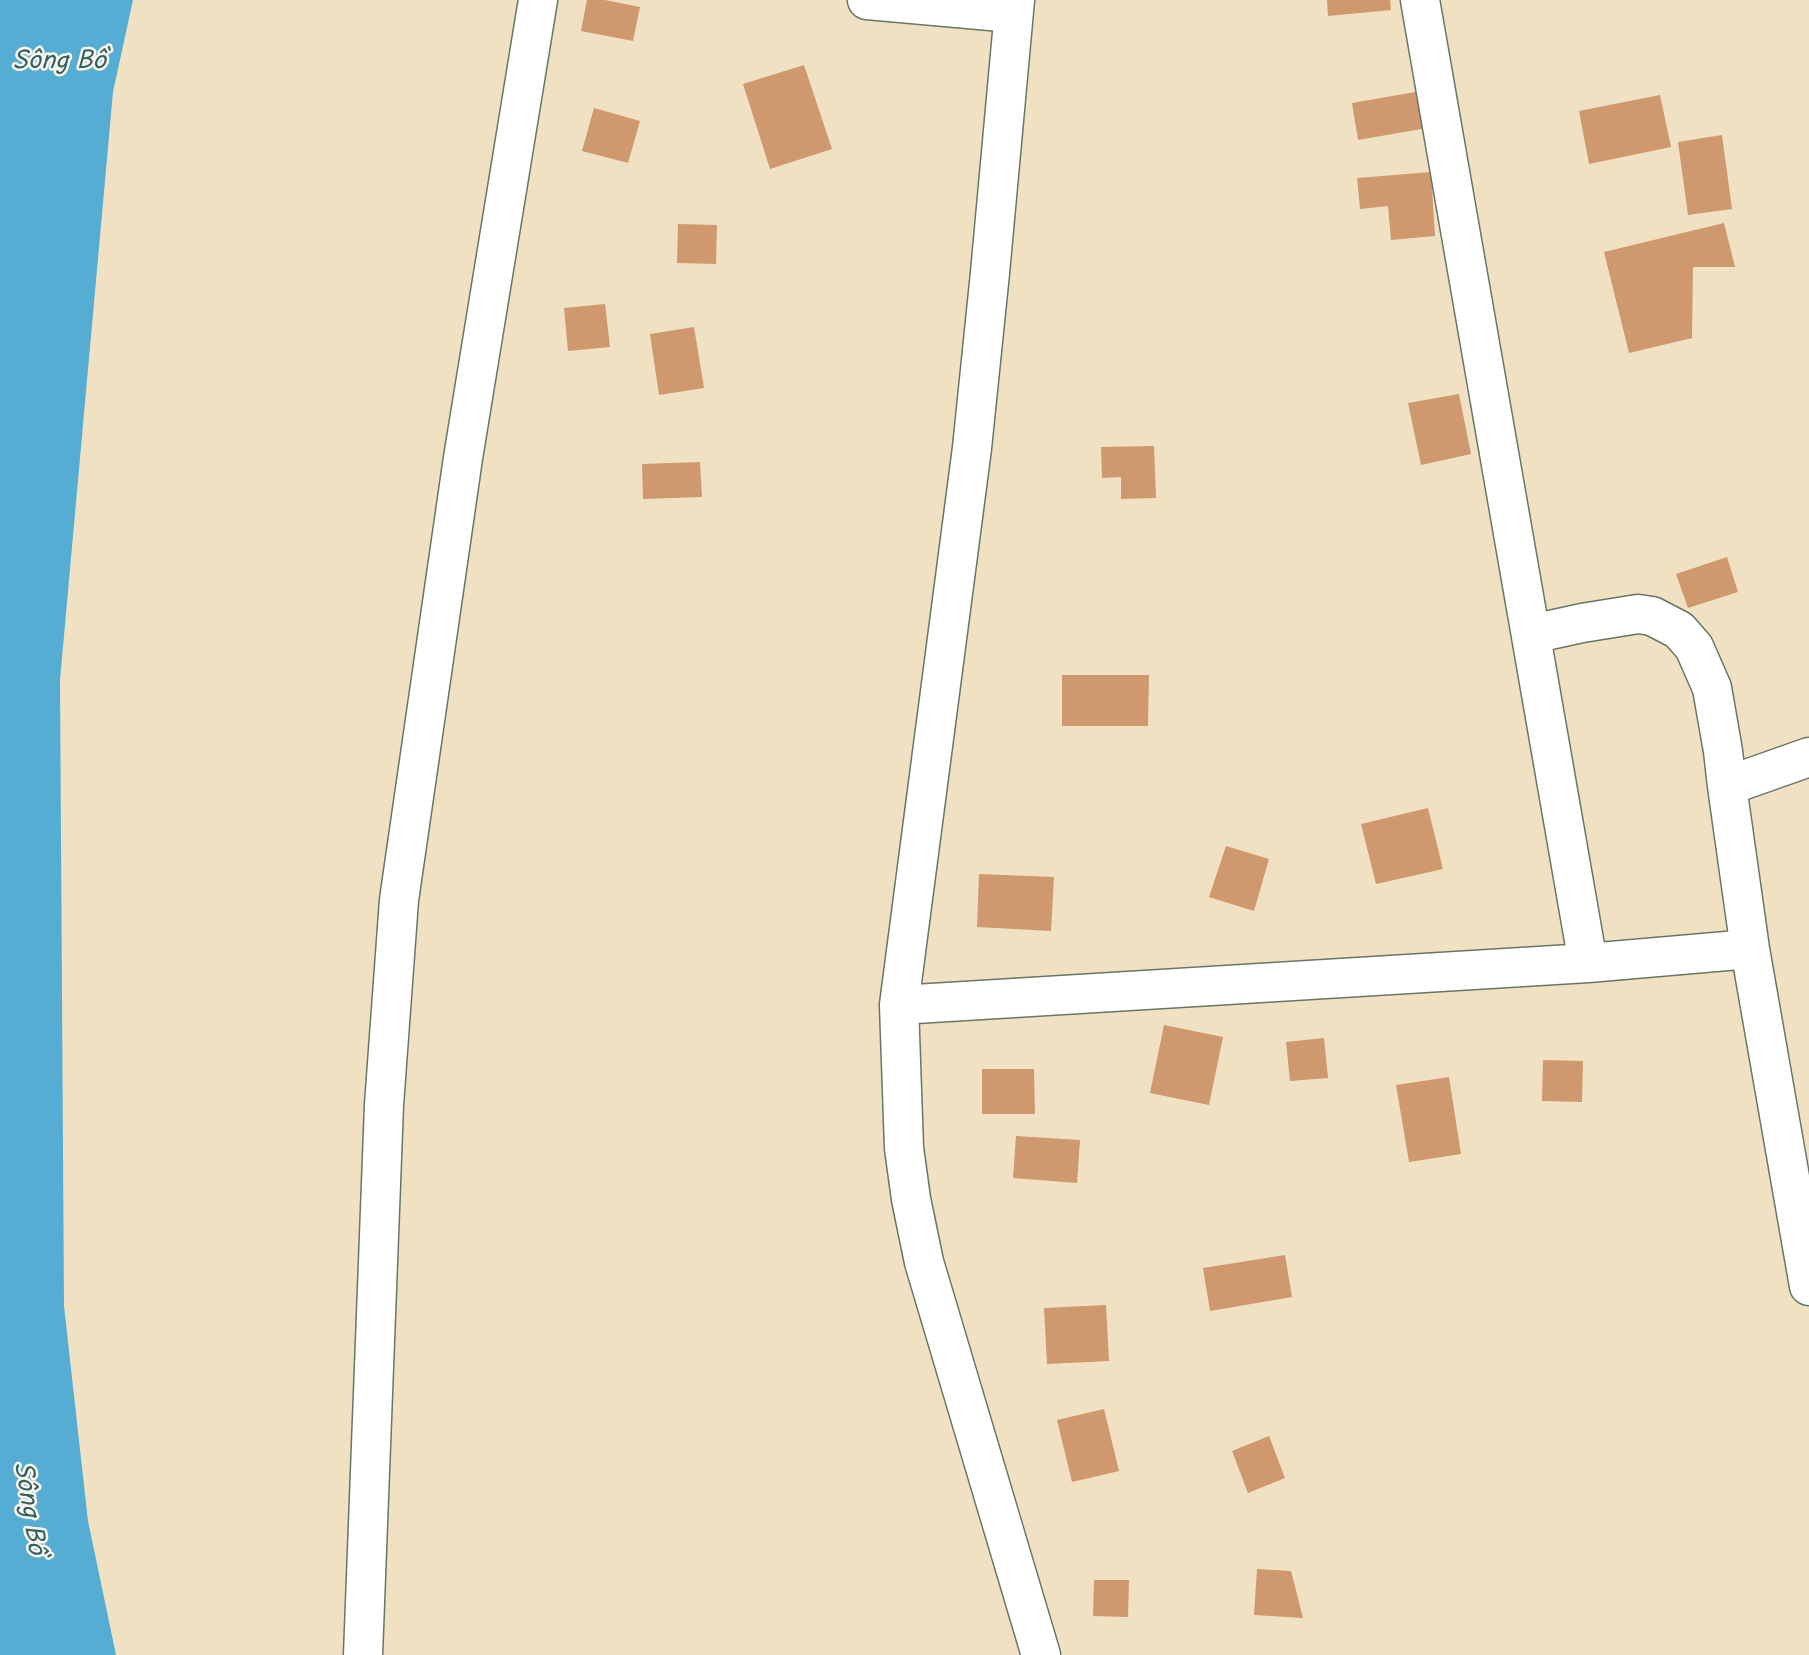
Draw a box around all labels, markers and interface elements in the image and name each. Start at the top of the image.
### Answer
water label: Sông Bồ [12,47,106,75]
water label: Sông Bồ [7,1459,51,1557]

